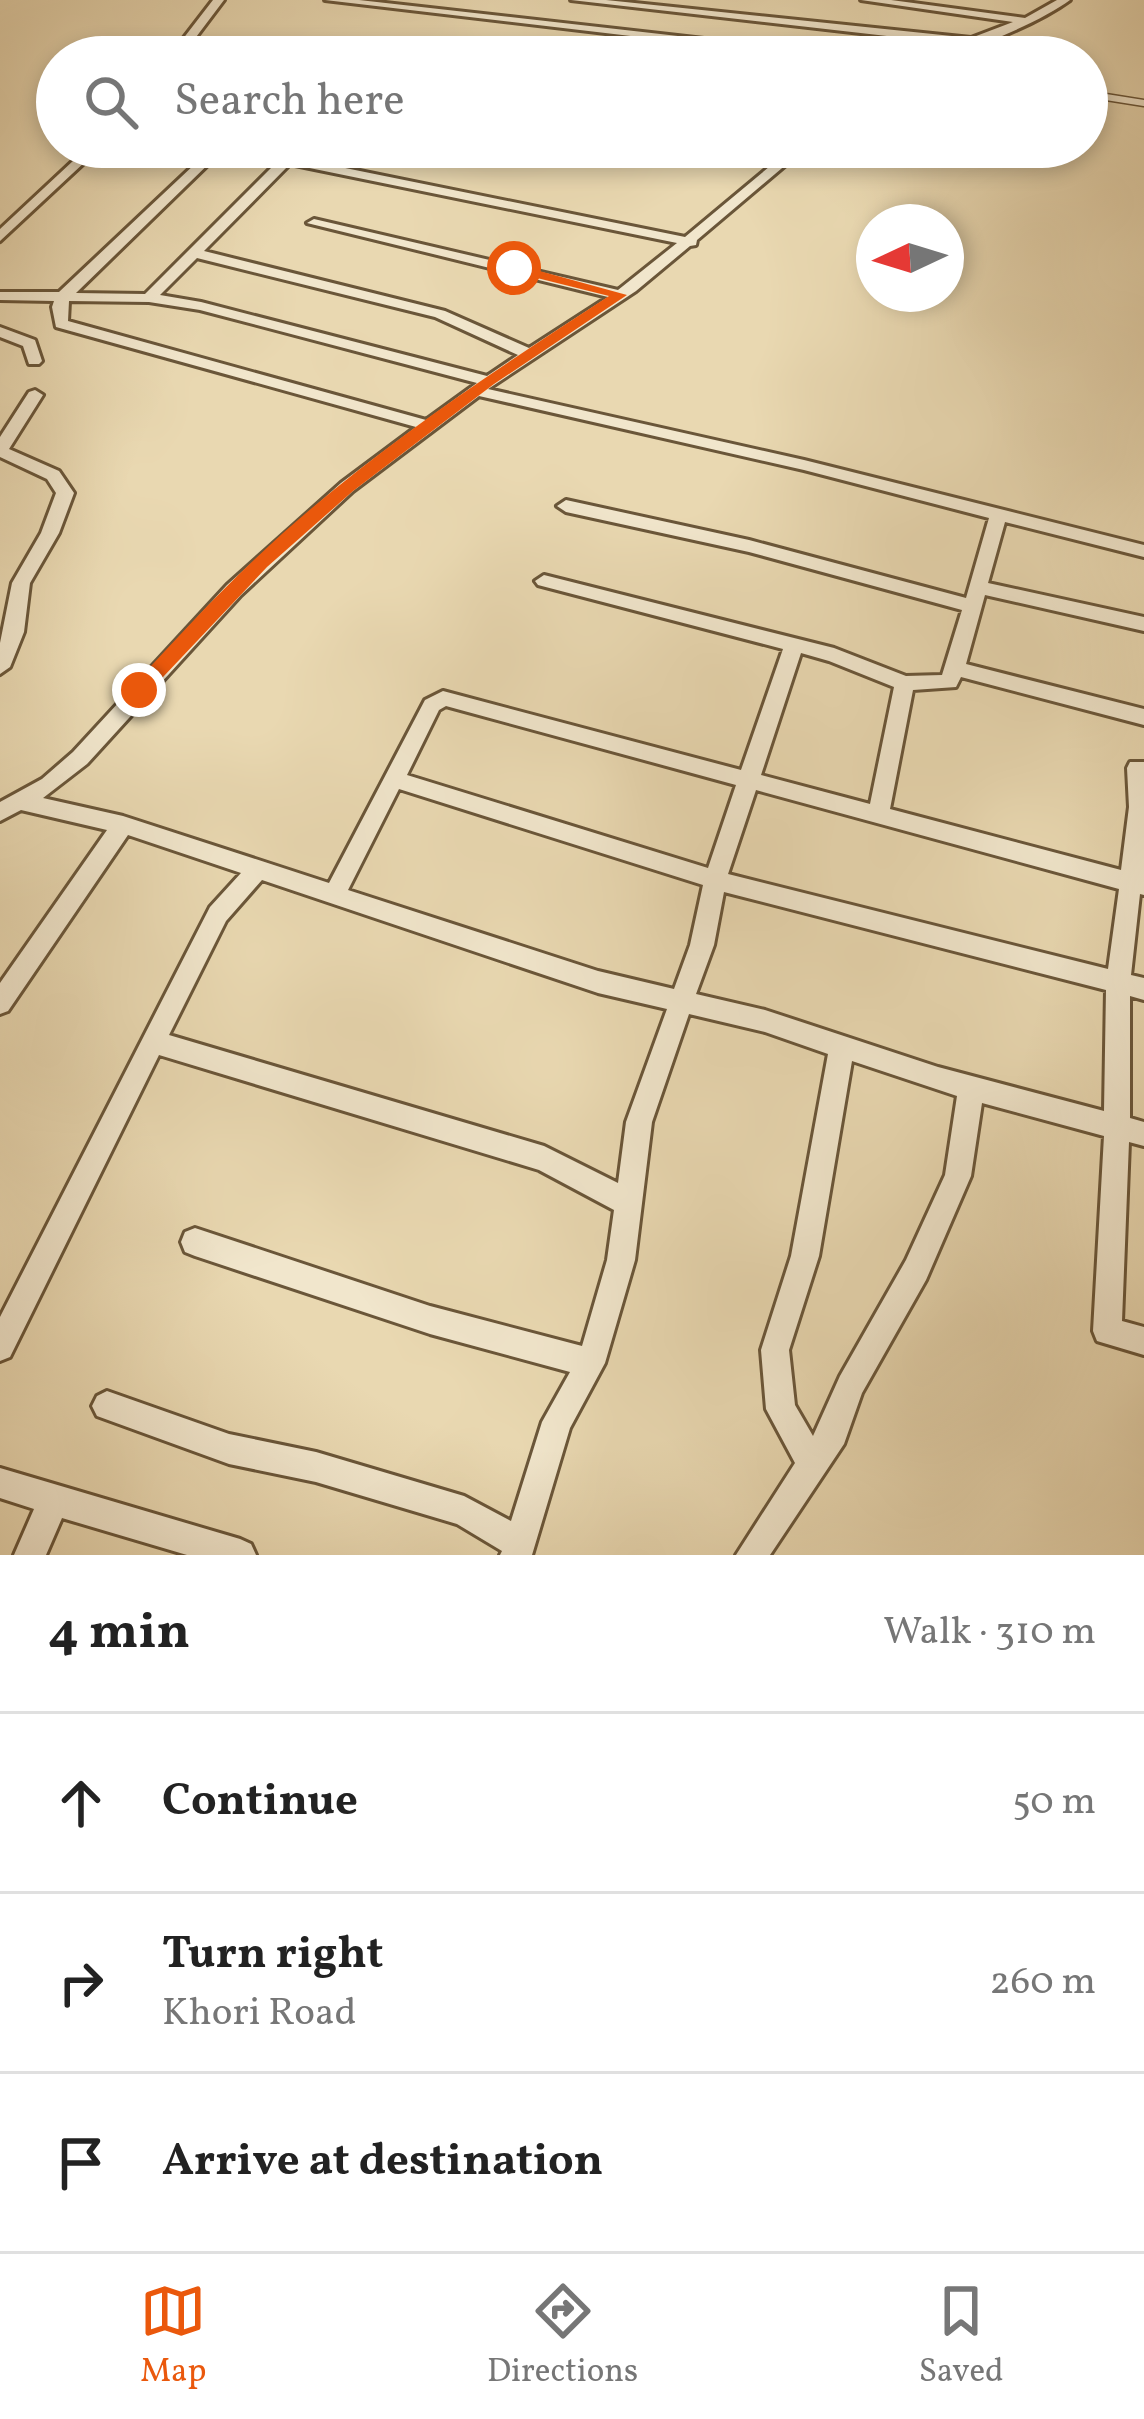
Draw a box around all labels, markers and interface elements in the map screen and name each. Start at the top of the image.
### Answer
search box [36,36,1108,168]
icon: search [78,69,144,135]
text: Search here [174,71,405,134]
north arrow [856,204,964,312]
route start [487,241,541,295]
route end [112,663,166,717]
text: 4 min [48,1598,190,1669]
text: Walk · 310 m [883,1606,1096,1660]
icon: ahead [48,1770,114,1836]
text: Continue [162,1771,358,1834]
text: 50 m [1012,1776,1096,1830]
text: Turn right [162,1924,383,1987]
icon: right [48,1950,114,2016]
text: 260 m [990,1956,1096,2010]
text: Khori Road [162,1987,356,2041]
icon: arrive [48,2130,114,2196]
text: Arrive at destination [162,2131,603,2194]
tab: Map [140,2278,206,2396]
tab: Directions [487,2278,638,2396]
tab: Saved [919,2278,1004,2396]

